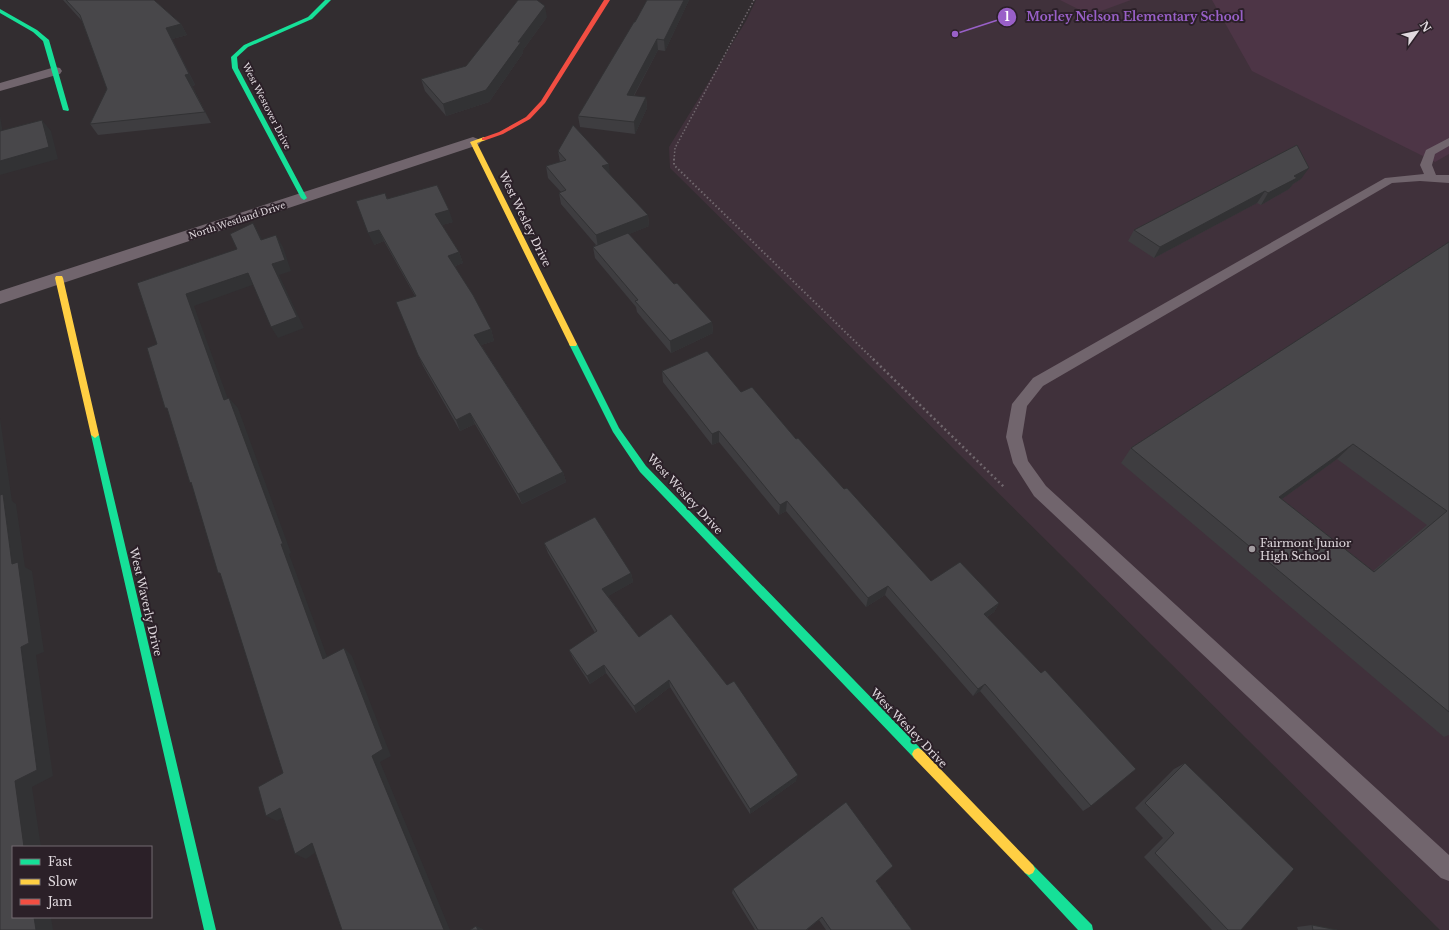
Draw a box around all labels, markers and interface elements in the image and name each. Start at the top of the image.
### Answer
callout: Morley Nelson Elementary School [997,5,1252,29]
text: 1 [1004,9,1010,24]
text: Morley Nelson Elementary School [1026,9,1245,24]
north arrow [1397,12,1437,52]
text: N [1417,18,1434,35]
street label: West Westover Drive [240,60,294,151]
street label: West Wesley Drive [495,168,554,269]
street label: North Westland Drive [187,199,287,241]
street label: West Wesley Drive [644,450,726,537]
place label: Fairmont Junior High School [1260,536,1352,563]
marker: Fairmont Junior High School [1247,544,1257,554]
street label: West Waverly Drive [126,545,165,658]
street label: West Wesley Drive [867,685,950,771]
legend [12,846,152,918]
text: Fast [48,854,73,869]
text: Slow [48,874,78,889]
text: Jam [46,894,72,909]

